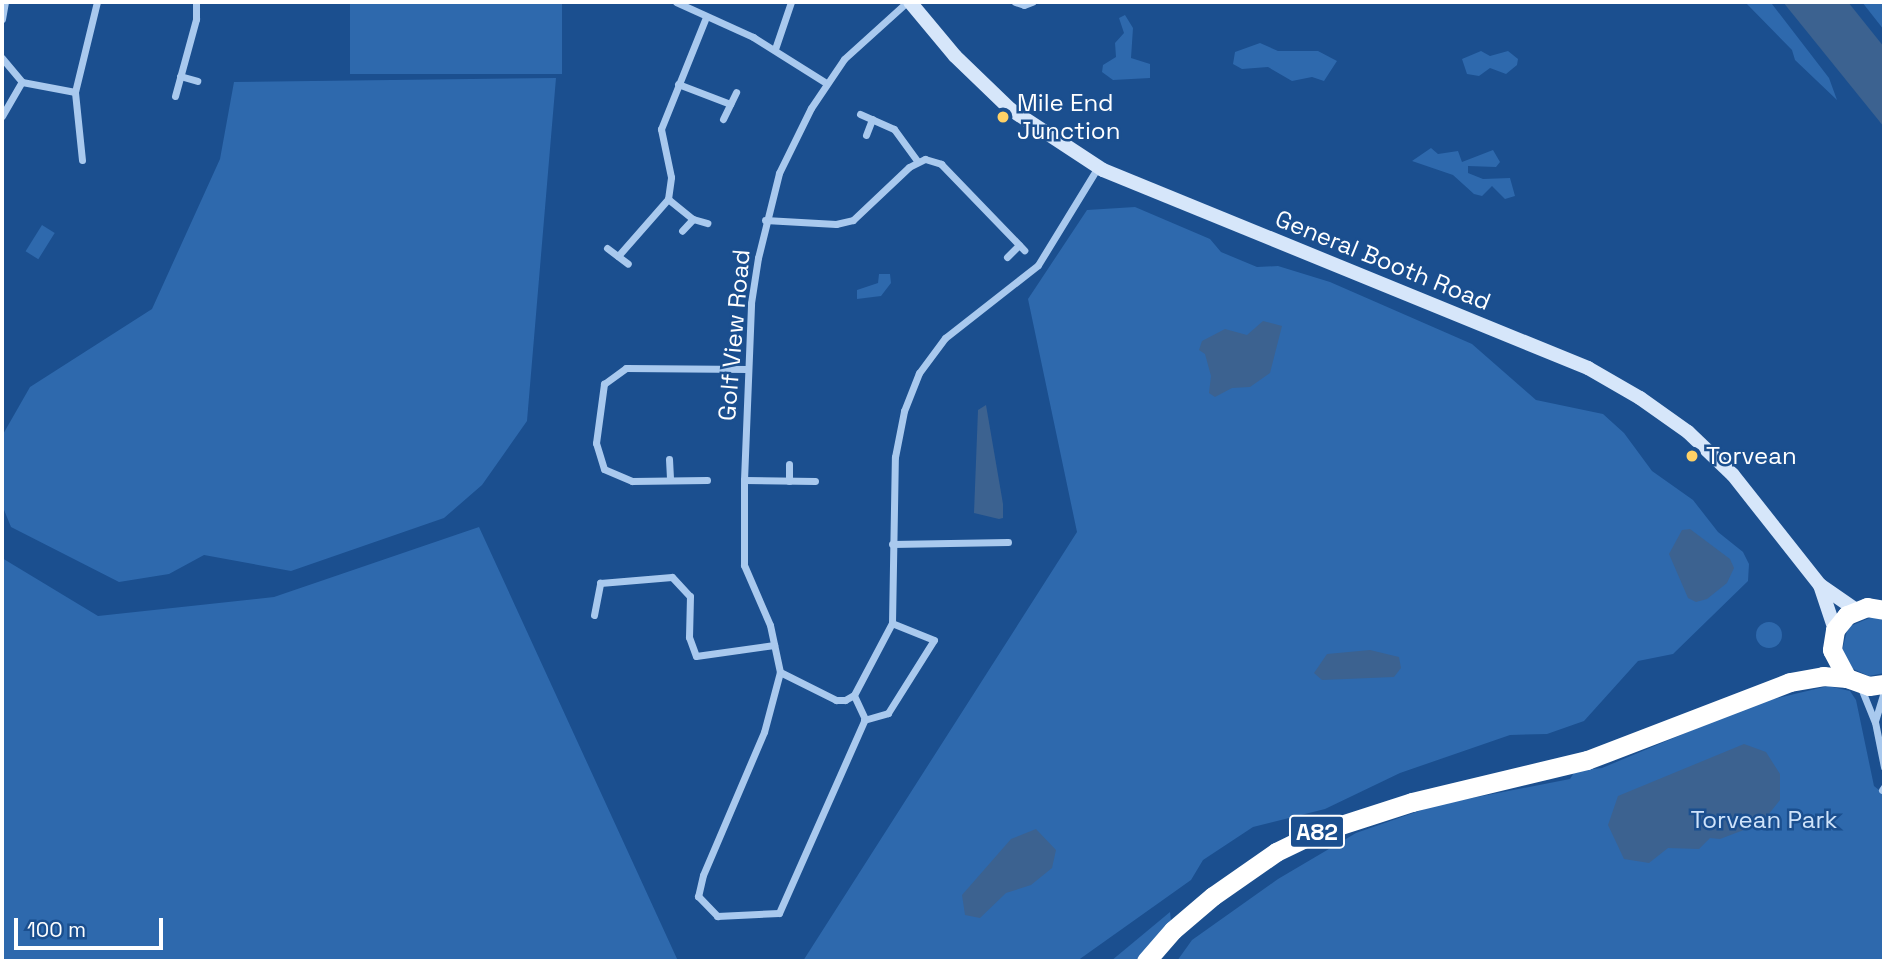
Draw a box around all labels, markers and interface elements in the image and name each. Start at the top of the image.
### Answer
place label: Mile End Junction [1017,89,1120,145]
marker: Mile End Junction [995,109,1011,125]
street label: General Booth Road [1271,204,1495,316]
street label: Golf View Road [712,248,756,422]
place label: Torvean [1706,442,1797,470]
marker: Torvean [1684,448,1700,464]
park label: Torvean Park [1691,806,1837,834]
road number: A82 [1287,812,1347,852]
scale bar [18,904,166,948]
text: 100 m [27,916,86,943]

